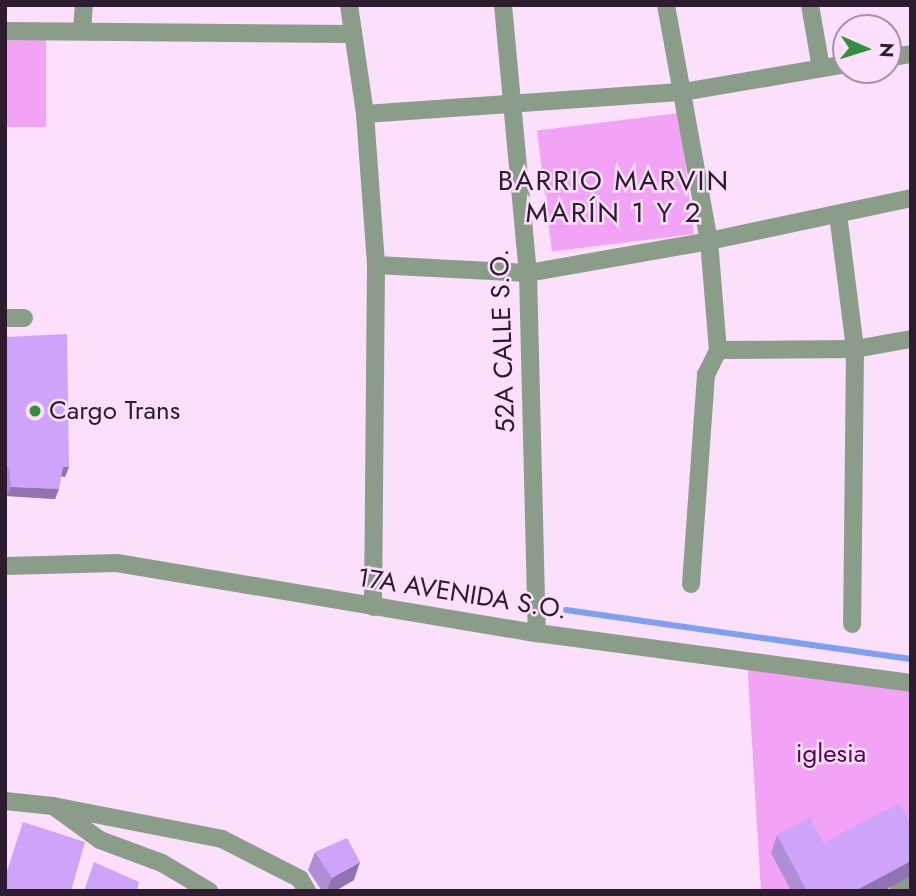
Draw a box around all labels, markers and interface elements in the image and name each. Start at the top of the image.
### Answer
north arrow [832,14,902,84]
text: N [873,42,900,58]
district label: BARRIO MARVIN MARÍN 1 Y 2 [499,164,729,230]
street label: 52A CALLE S.O. [484,248,522,434]
place label: Cargo Trans [49,395,180,427]
marker: Cargo Trans [27,403,43,419]
street label: 17A AVENIDA S.O. [355,562,569,626]
park label: iglesia [796,738,866,770]

